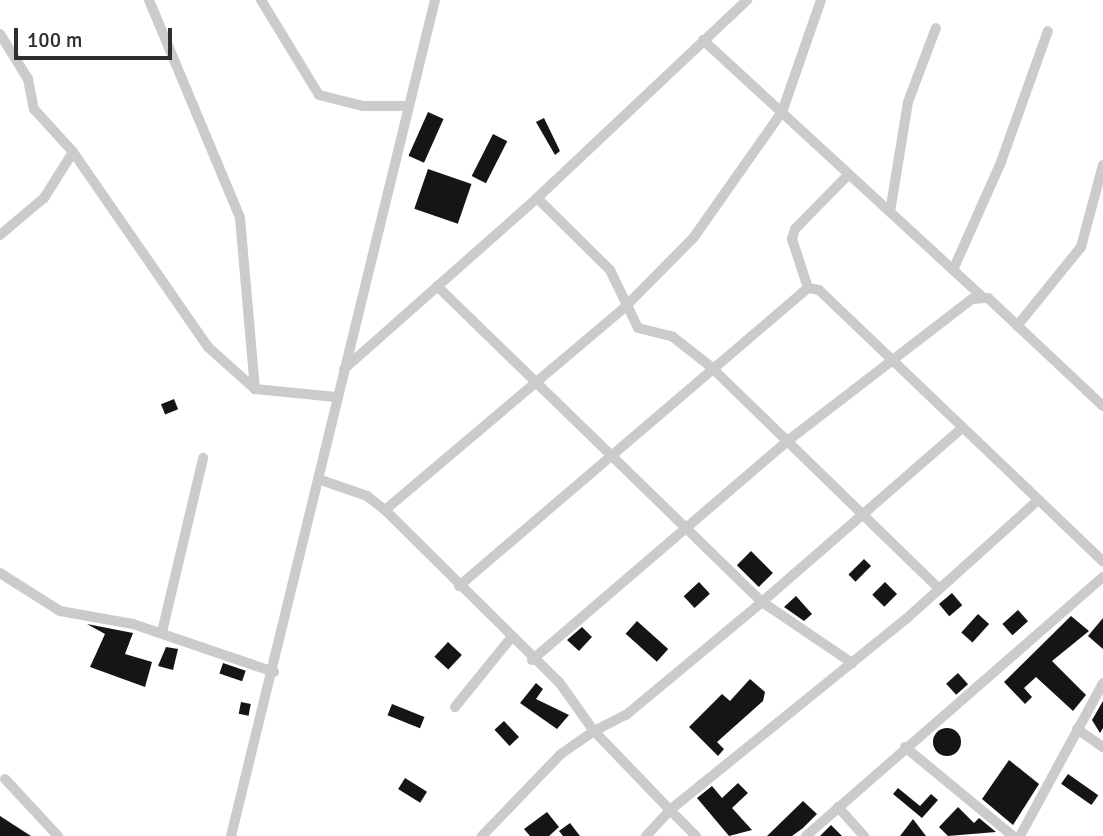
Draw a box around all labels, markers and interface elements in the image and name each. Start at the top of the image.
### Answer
scale bar [18,14,175,58]
text: 100 m [27,27,82,53]

